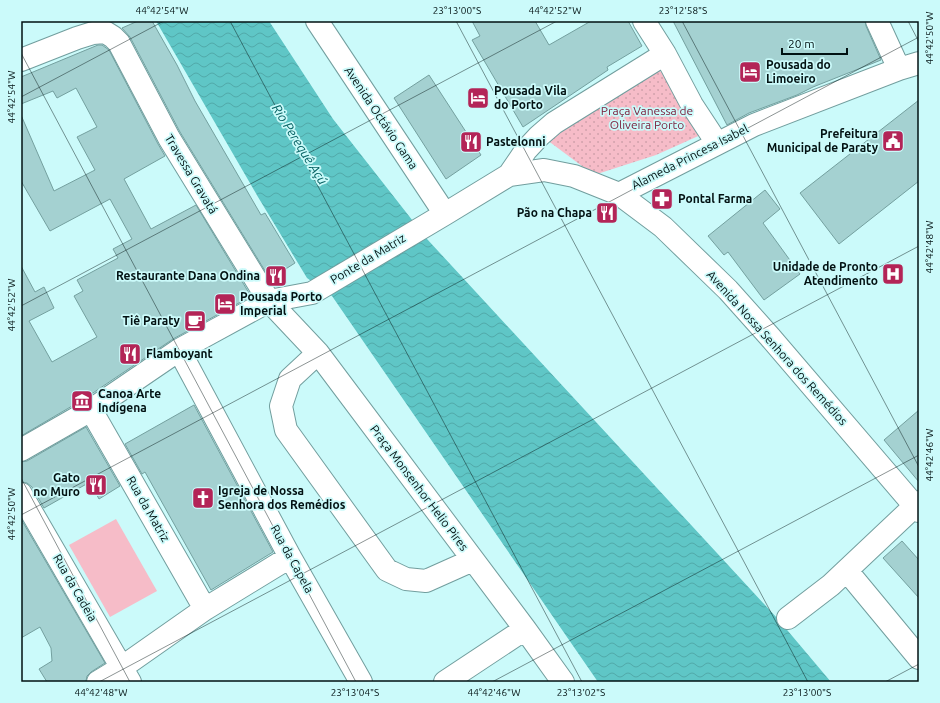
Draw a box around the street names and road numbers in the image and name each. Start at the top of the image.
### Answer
street label: Avenida Octávio Gama [342,64,421,171]
street label: Alameda Princesa Isabel [629,121,750,192]
street label: Travessa Gravatá [163,132,220,216]
street label: Ponte da Matriz [328,231,408,286]
street label: Avenida Nossa Senhora dos Remédios [705,268,850,427]
street label: Praça Monsenhor Helio Pires [368,422,471,553]
street label: Rua da Matriz [124,474,173,544]
street label: Rua da Capela [268,523,316,595]
street label: Rua da Cadeia [51,552,100,624]

